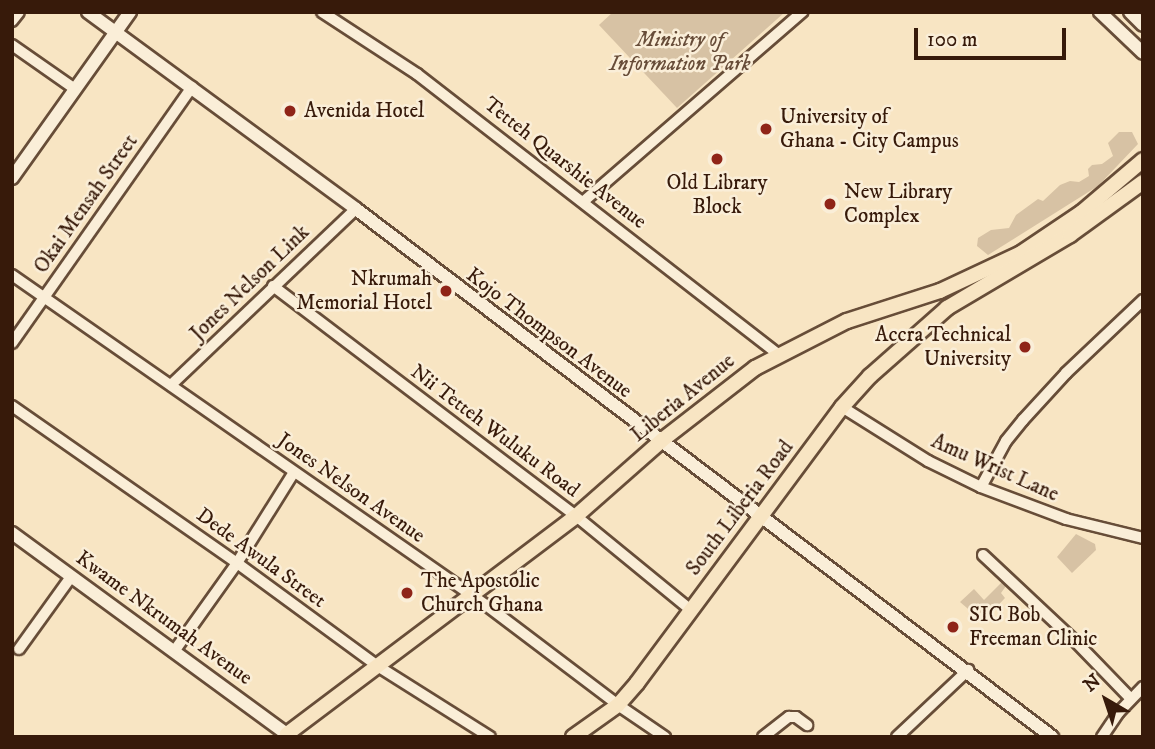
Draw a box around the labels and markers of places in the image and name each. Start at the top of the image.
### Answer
place label: Avenida Hotel [304,98,424,124]
marker: Avenida Hotel [282,103,298,119]
place label: University of Ghana - City Campus [780,104,959,154]
marker: University of Ghana - City Campus [758,121,774,137]
marker: Old Library Block [709,151,725,167]
place label: Old Library Block [667,170,767,220]
place label: New Library Complex [844,179,952,229]
marker: New Library Complex [822,196,838,212]
place label: Nkrumah Memorial Hotel [296,266,432,316]
marker: Nkrumah Memorial Hotel [438,283,454,299]
place label: Accra Technical University [875,322,1011,372]
marker: Accra Technical University [1017,339,1033,355]
place label: The Apostolic Church Ghana [421,568,543,618]
marker: The Apostolic Church Ghana [399,585,415,601]
place label: SIC Bob Freeman Clinic [969,602,1097,652]
marker: SIC Bob Freeman Clinic [943,617,963,637]

